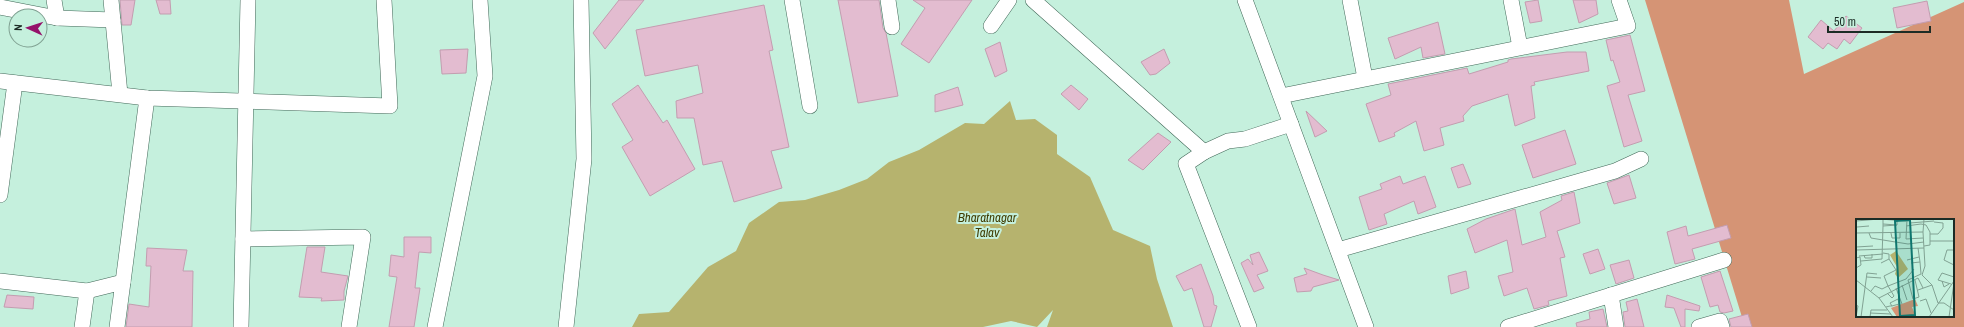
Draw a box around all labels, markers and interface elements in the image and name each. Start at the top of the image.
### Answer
north arrow [8,8,48,48]
scale bar [1828,8,1930,34]
text: 50 m [1834,14,1856,30]
text: N [11,24,25,31]
water label: Bharatnagar Talav [958,209,1017,241]
inset map [1856,219,1954,317]

